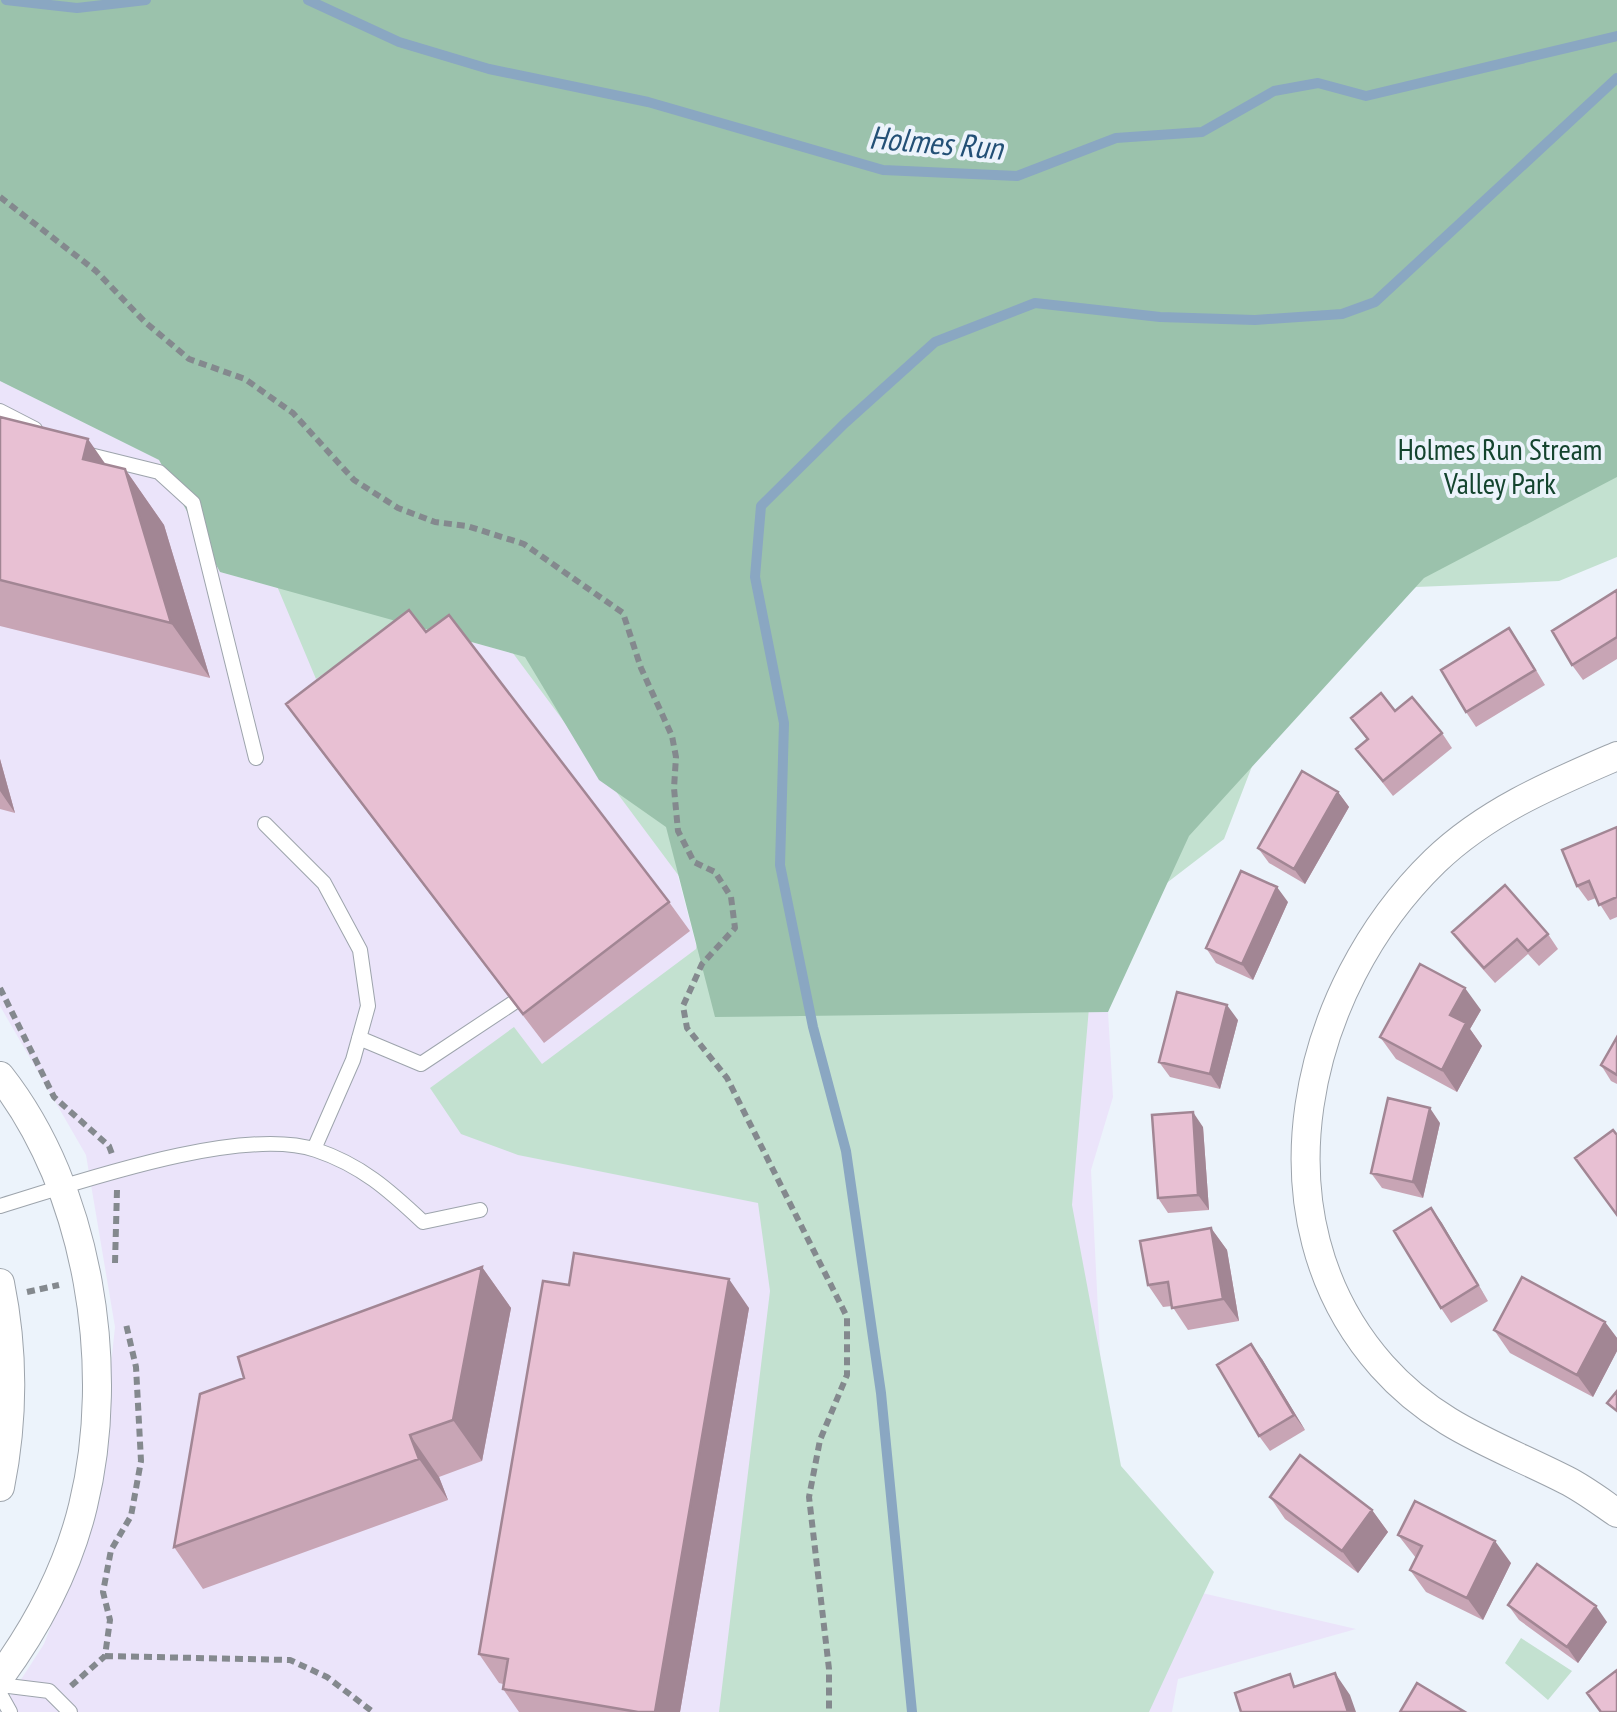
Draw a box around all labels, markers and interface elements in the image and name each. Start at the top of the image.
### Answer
water label: Holmes Run [868,115,1006,169]
park label: Holmes Run Stream Valley Park [1398,429,1602,502]

